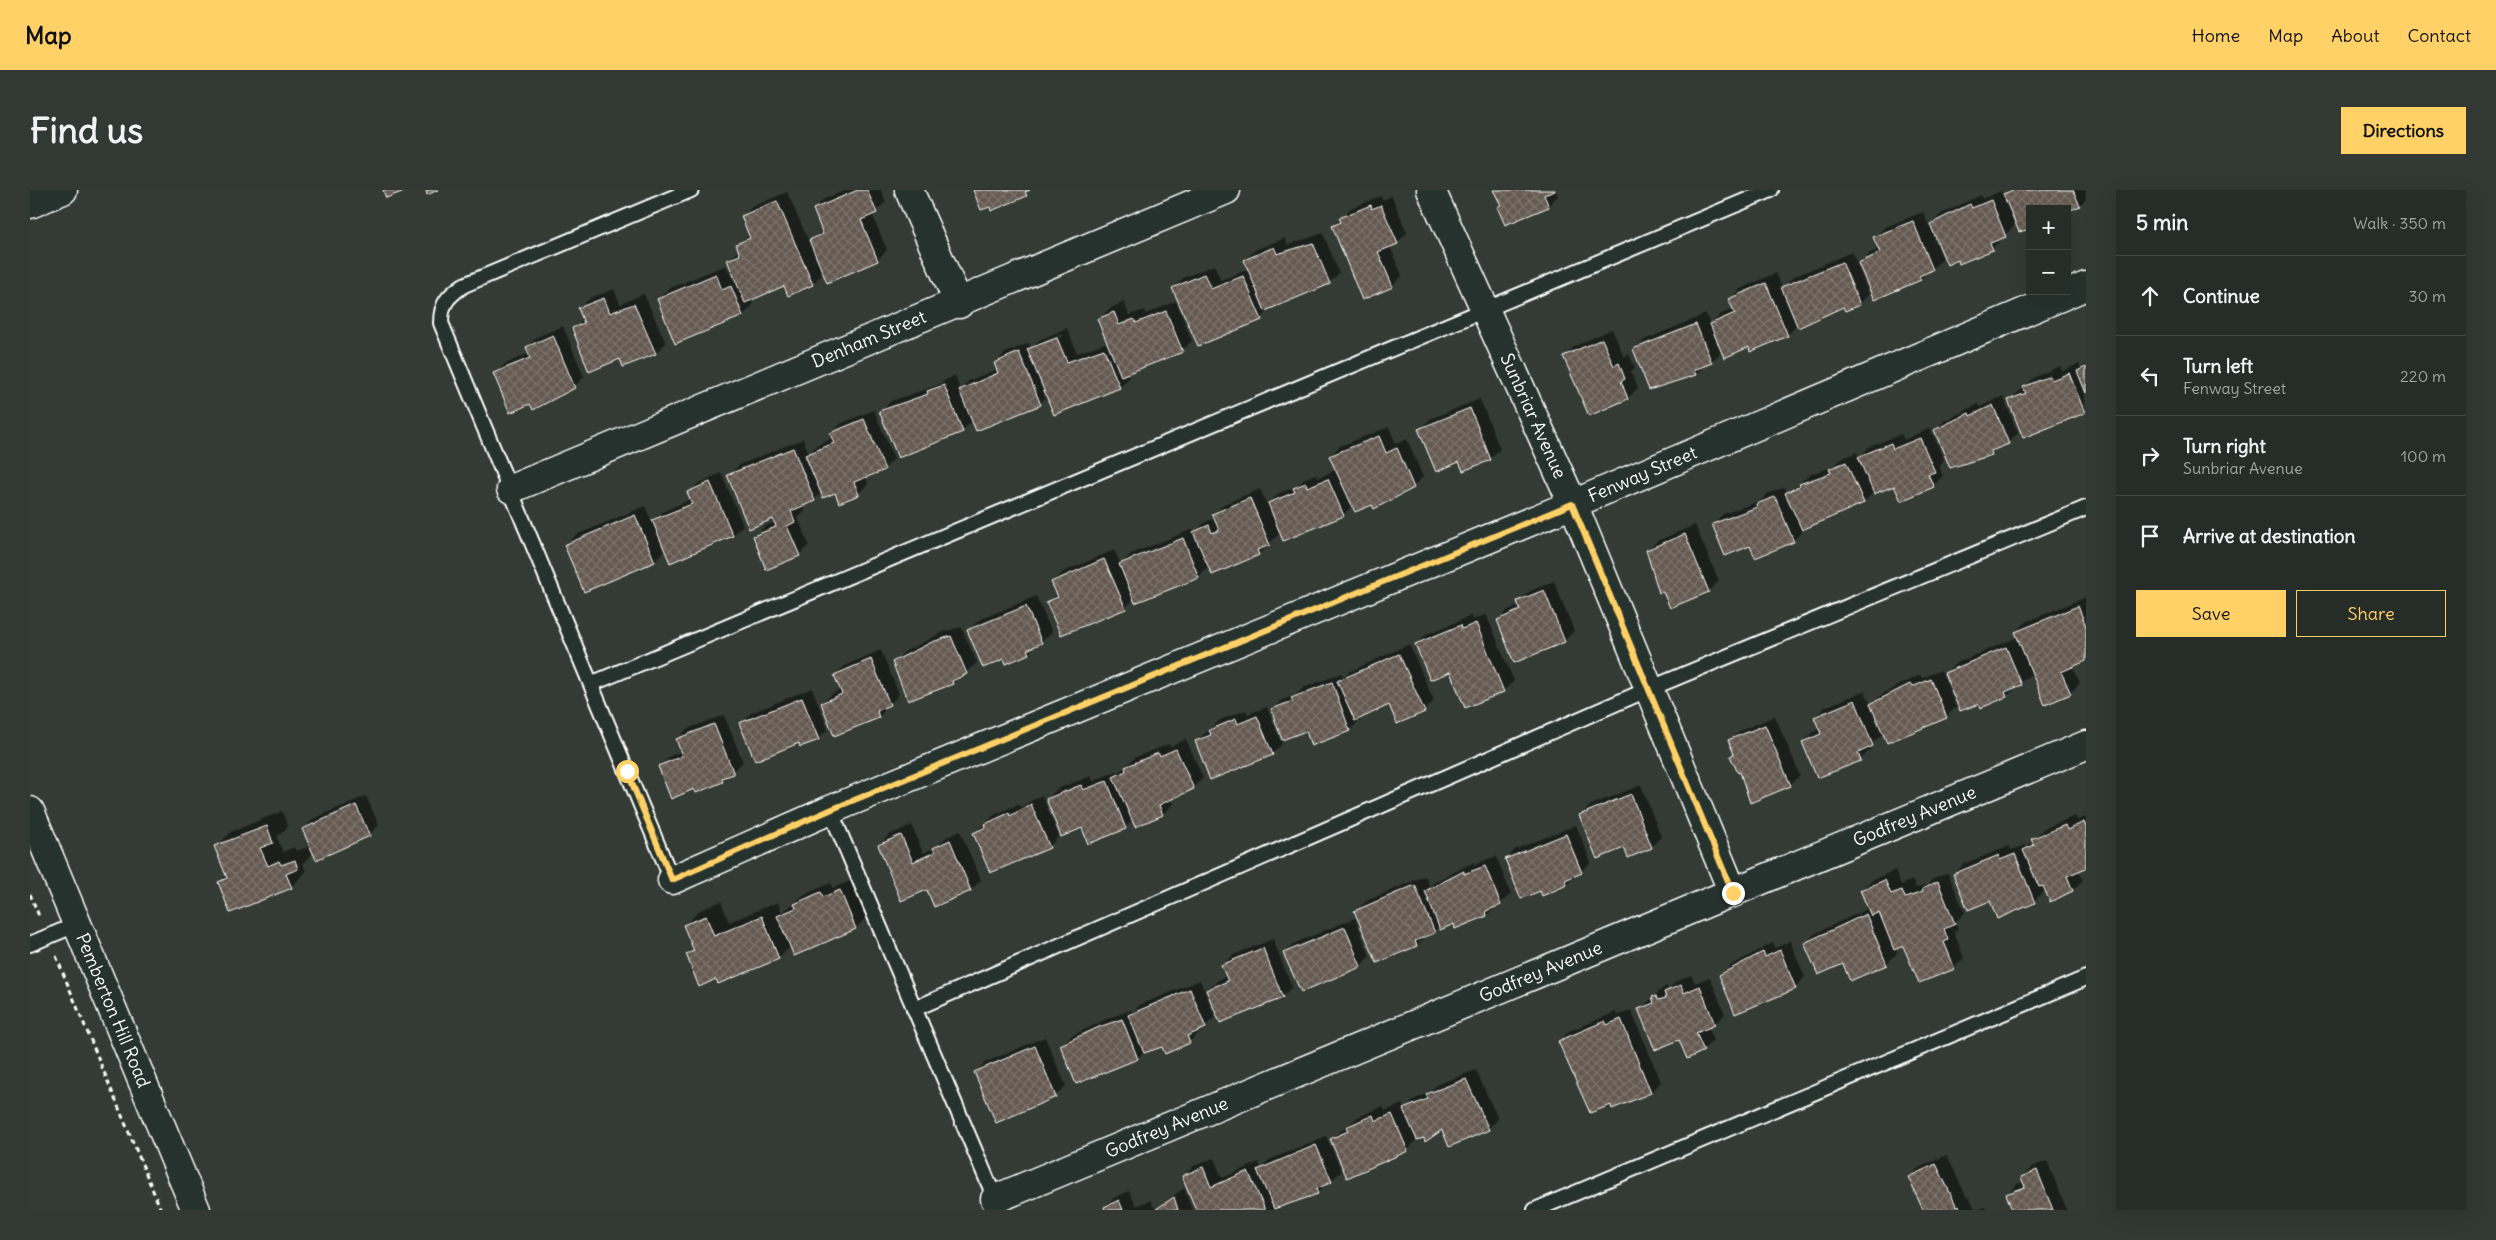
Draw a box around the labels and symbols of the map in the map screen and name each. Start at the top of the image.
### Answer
street label: Denham Street [808,305,929,373]
street label: Sunbriar Avenue [1495,350,1572,482]
street label: Fenway Street [1584,441,1700,507]
route start [616,760,639,783]
street label: Godfrey Avenue [1849,780,1979,852]
route end [1722,882,1745,905]
street label: Pemberton Hill Road [71,930,156,1091]
street label: Godfrey Avenue [1476,936,1605,1007]
street label: Godfrey Avenue [1102,1091,1231,1163]

